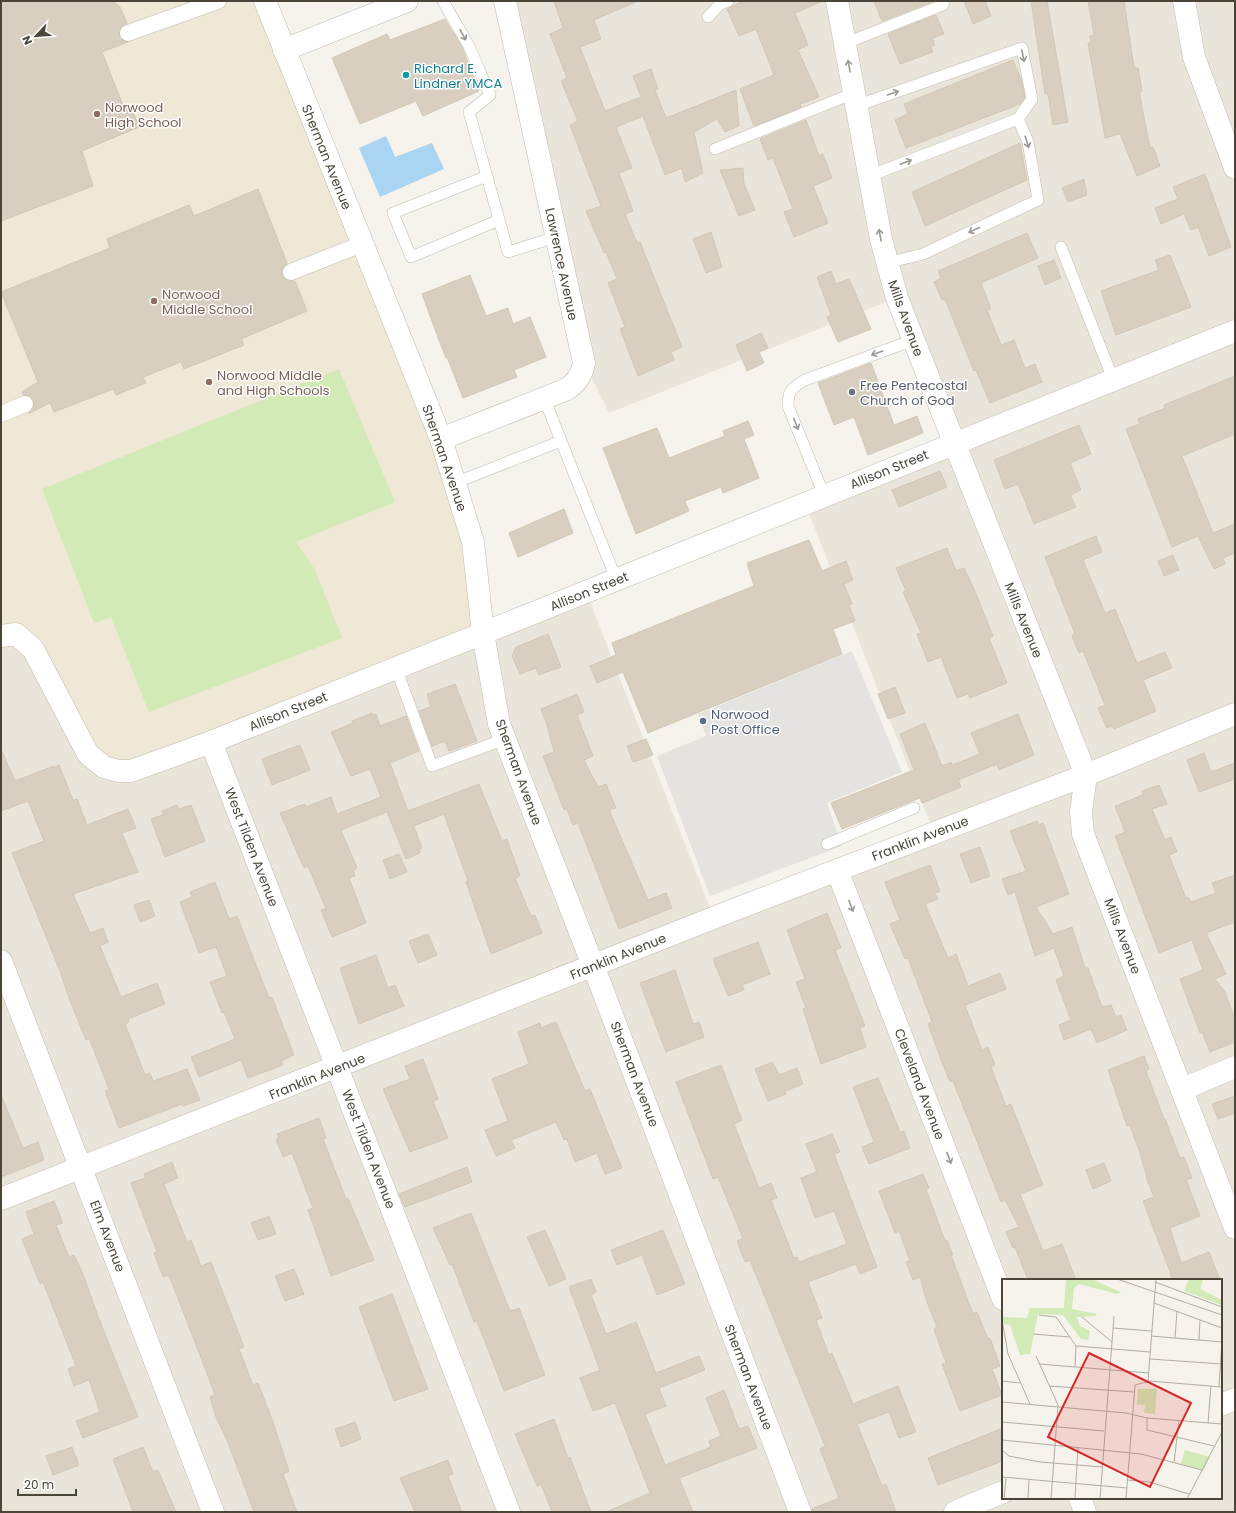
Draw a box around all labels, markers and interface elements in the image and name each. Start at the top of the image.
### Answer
north arrow [16,16,56,56]
one-way arrow [460,28,467,40]
text: N [18,33,36,48]
one-way arrow [1020,49,1028,62]
place label: Richard E. Lindner YMCA [414,59,502,93]
one-way arrow [845,60,853,73]
marker: Richard E. Lindner YMCA [401,70,411,80]
one-way arrow [887,88,899,96]
place label: Norwood High School [105,98,181,132]
street label: Sherman Avenue [297,102,356,213]
marker: Norwood High School [92,109,102,119]
one-way arrow [1024,135,1031,148]
one-way arrow [899,157,911,165]
street label: Lawrence Avenue [540,206,583,322]
one-way arrow [968,227,980,234]
one-way arrow [876,229,884,242]
street label: Mills Avenue [883,277,928,359]
place label: Norwood Middle School [162,285,252,319]
marker: Norwood Middle School [149,296,159,306]
one-way arrow [871,350,883,358]
place label: Norwood Middle and High Schools [217,366,330,400]
place label: Free Pentecostal Church of God [860,376,967,410]
marker: Norwood Middle and High Schools [204,377,214,387]
marker: Free Pentecostal Church of God [847,387,857,397]
street label: Sherman Avenue [417,402,472,514]
one-way arrow [792,418,800,430]
street label: Allison Street [847,445,932,494]
street label: Allison Street [547,567,632,616]
street label: Mills Avenue [1000,580,1047,661]
street label: Allison Street [246,687,331,736]
place label: Norwood Post Office [711,705,780,739]
street label: Sherman Avenue [491,716,547,828]
marker: Norwood Post Office [698,716,708,726]
street label: West Tilden Avenue [220,785,283,910]
street label: Franklin Avenue [869,811,971,866]
street label: Mills Avenue [1099,895,1146,977]
one-way arrow [848,899,856,911]
street label: Franklin Avenue [567,929,669,984]
street label: Sherman Avenue [606,1019,663,1130]
street label: Cleveland Avenue [890,1026,950,1143]
street label: Franklin Avenue [266,1049,368,1104]
street label: West Tilden Avenue [337,1087,400,1212]
one-way arrow [945,1151,953,1163]
street label: Elm Avenue [85,1198,130,1275]
inset map [1002,1279,1222,1499]
street label: Sherman Avenue [720,1322,777,1433]
scale bar [18,1471,76,1497]
text: 20 m [24,1476,54,1493]

